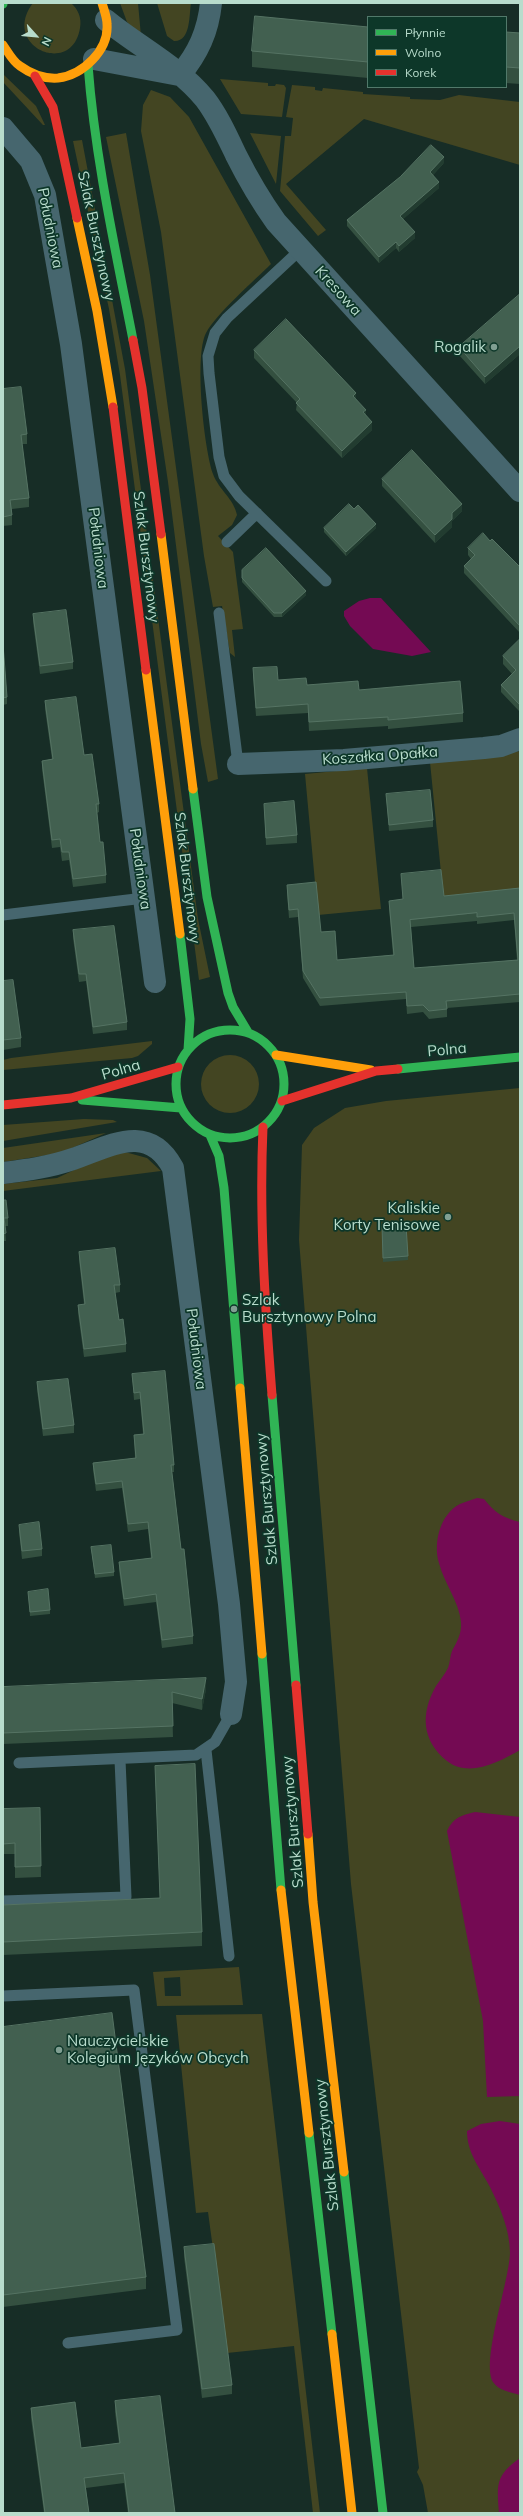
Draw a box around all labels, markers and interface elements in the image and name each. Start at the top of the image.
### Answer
north arrow [16,16,56,56]
legend [367,16,507,88]
text: Płynnie [405,25,446,40]
text: N [39,35,55,48]
text: Wolno [405,45,441,60]
text: Korek [405,65,436,80]
street label: Szlak Bursztynowy [73,169,119,303]
street label: Południowa [33,186,67,270]
street label: Kresowa [311,262,365,320]
place label: Rogalik [434,338,486,356]
marker: Rogalik [489,342,499,352]
street label: Szlak Bursztynowy [129,490,163,624]
street label: Południowa [84,506,112,590]
street label: Koszałka Opałka [322,743,438,769]
street label: Szlak Bursztynowy [170,811,204,945]
street label: Południowa [125,827,155,911]
street label: Polna [427,1039,467,1061]
street label: Polna [100,1056,142,1084]
place label: Kaliskie Korty Tenisowe [334,1199,440,1234]
marker: Kaliskie Korty Tenisowe [443,1212,453,1222]
place label: Szlak Bursztynowy Polna [242,1291,376,1326]
marker: Szlak Bursztynowy Polna [229,1304,239,1314]
street label: Południowa [182,1307,210,1391]
street label: Szlak Bursztynowy [252,1432,282,1566]
street label: Szlak Bursztynowy [278,1755,308,1889]
place label: Nauczycielskie Kolegium Języków Obcych [67,2032,249,2067]
marker: Nauczycielskie Kolegium Języków Obcych [54,2045,64,2055]
street label: Szlak Bursztynowy [311,2078,343,2212]

